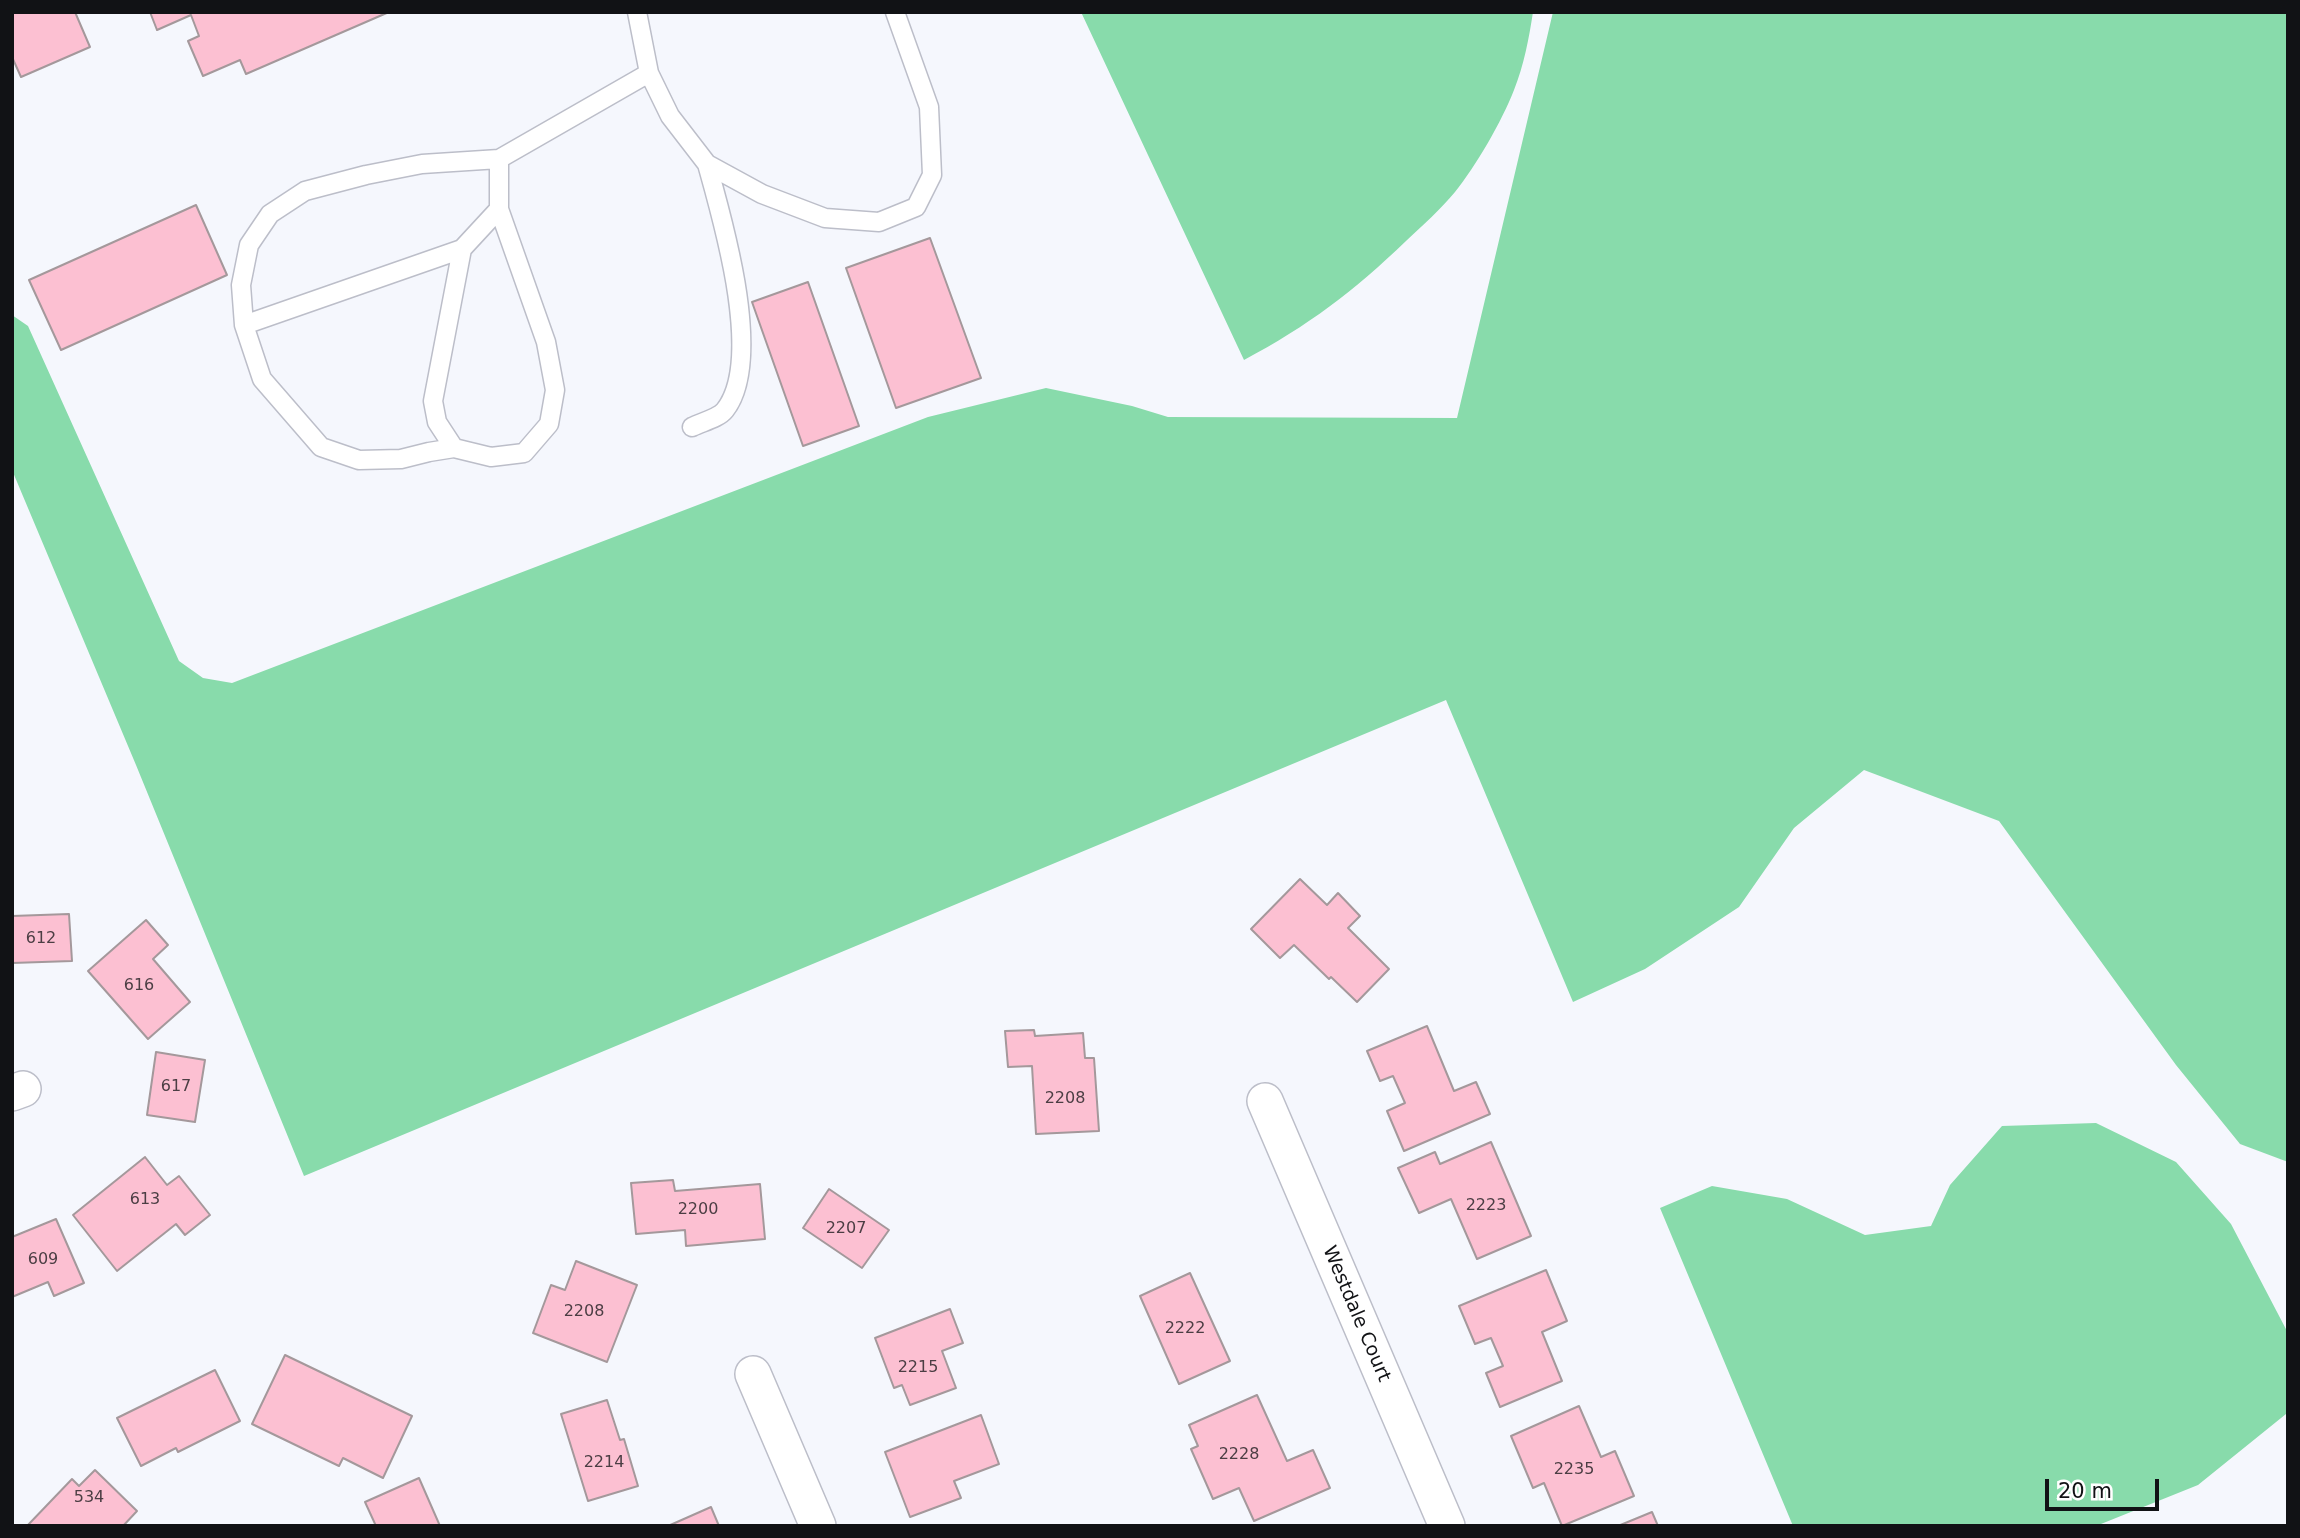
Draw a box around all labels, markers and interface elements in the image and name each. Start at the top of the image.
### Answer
house number: 612 [26,929,56,949]
house number: 616 [124,976,154,996]
house number: 617 [161,1077,191,1097]
house number: 2208 [1045,1089,1085,1109]
house number: 613 [130,1190,160,1210]
house number: 2223 [1466,1196,1506,1216]
house number: 2200 [678,1200,718,1220]
house number: 2207 [826,1219,866,1239]
street label: Westdale Court [1317,1243,1395,1385]
house number: 609 [28,1250,58,1270]
house number: 2208 [564,1302,604,1322]
house number: 2222 [1165,1319,1205,1339]
house number: 2215 [898,1358,938,1378]
house number: 2228 [1219,1445,1259,1465]
house number: 2214 [584,1453,624,1473]
house number: 2235 [1554,1460,1594,1480]
scale bar [2048,1464,2162,1508]
text: 20 m [2058,1479,2112,1503]
house number: 534 [74,1488,104,1508]

